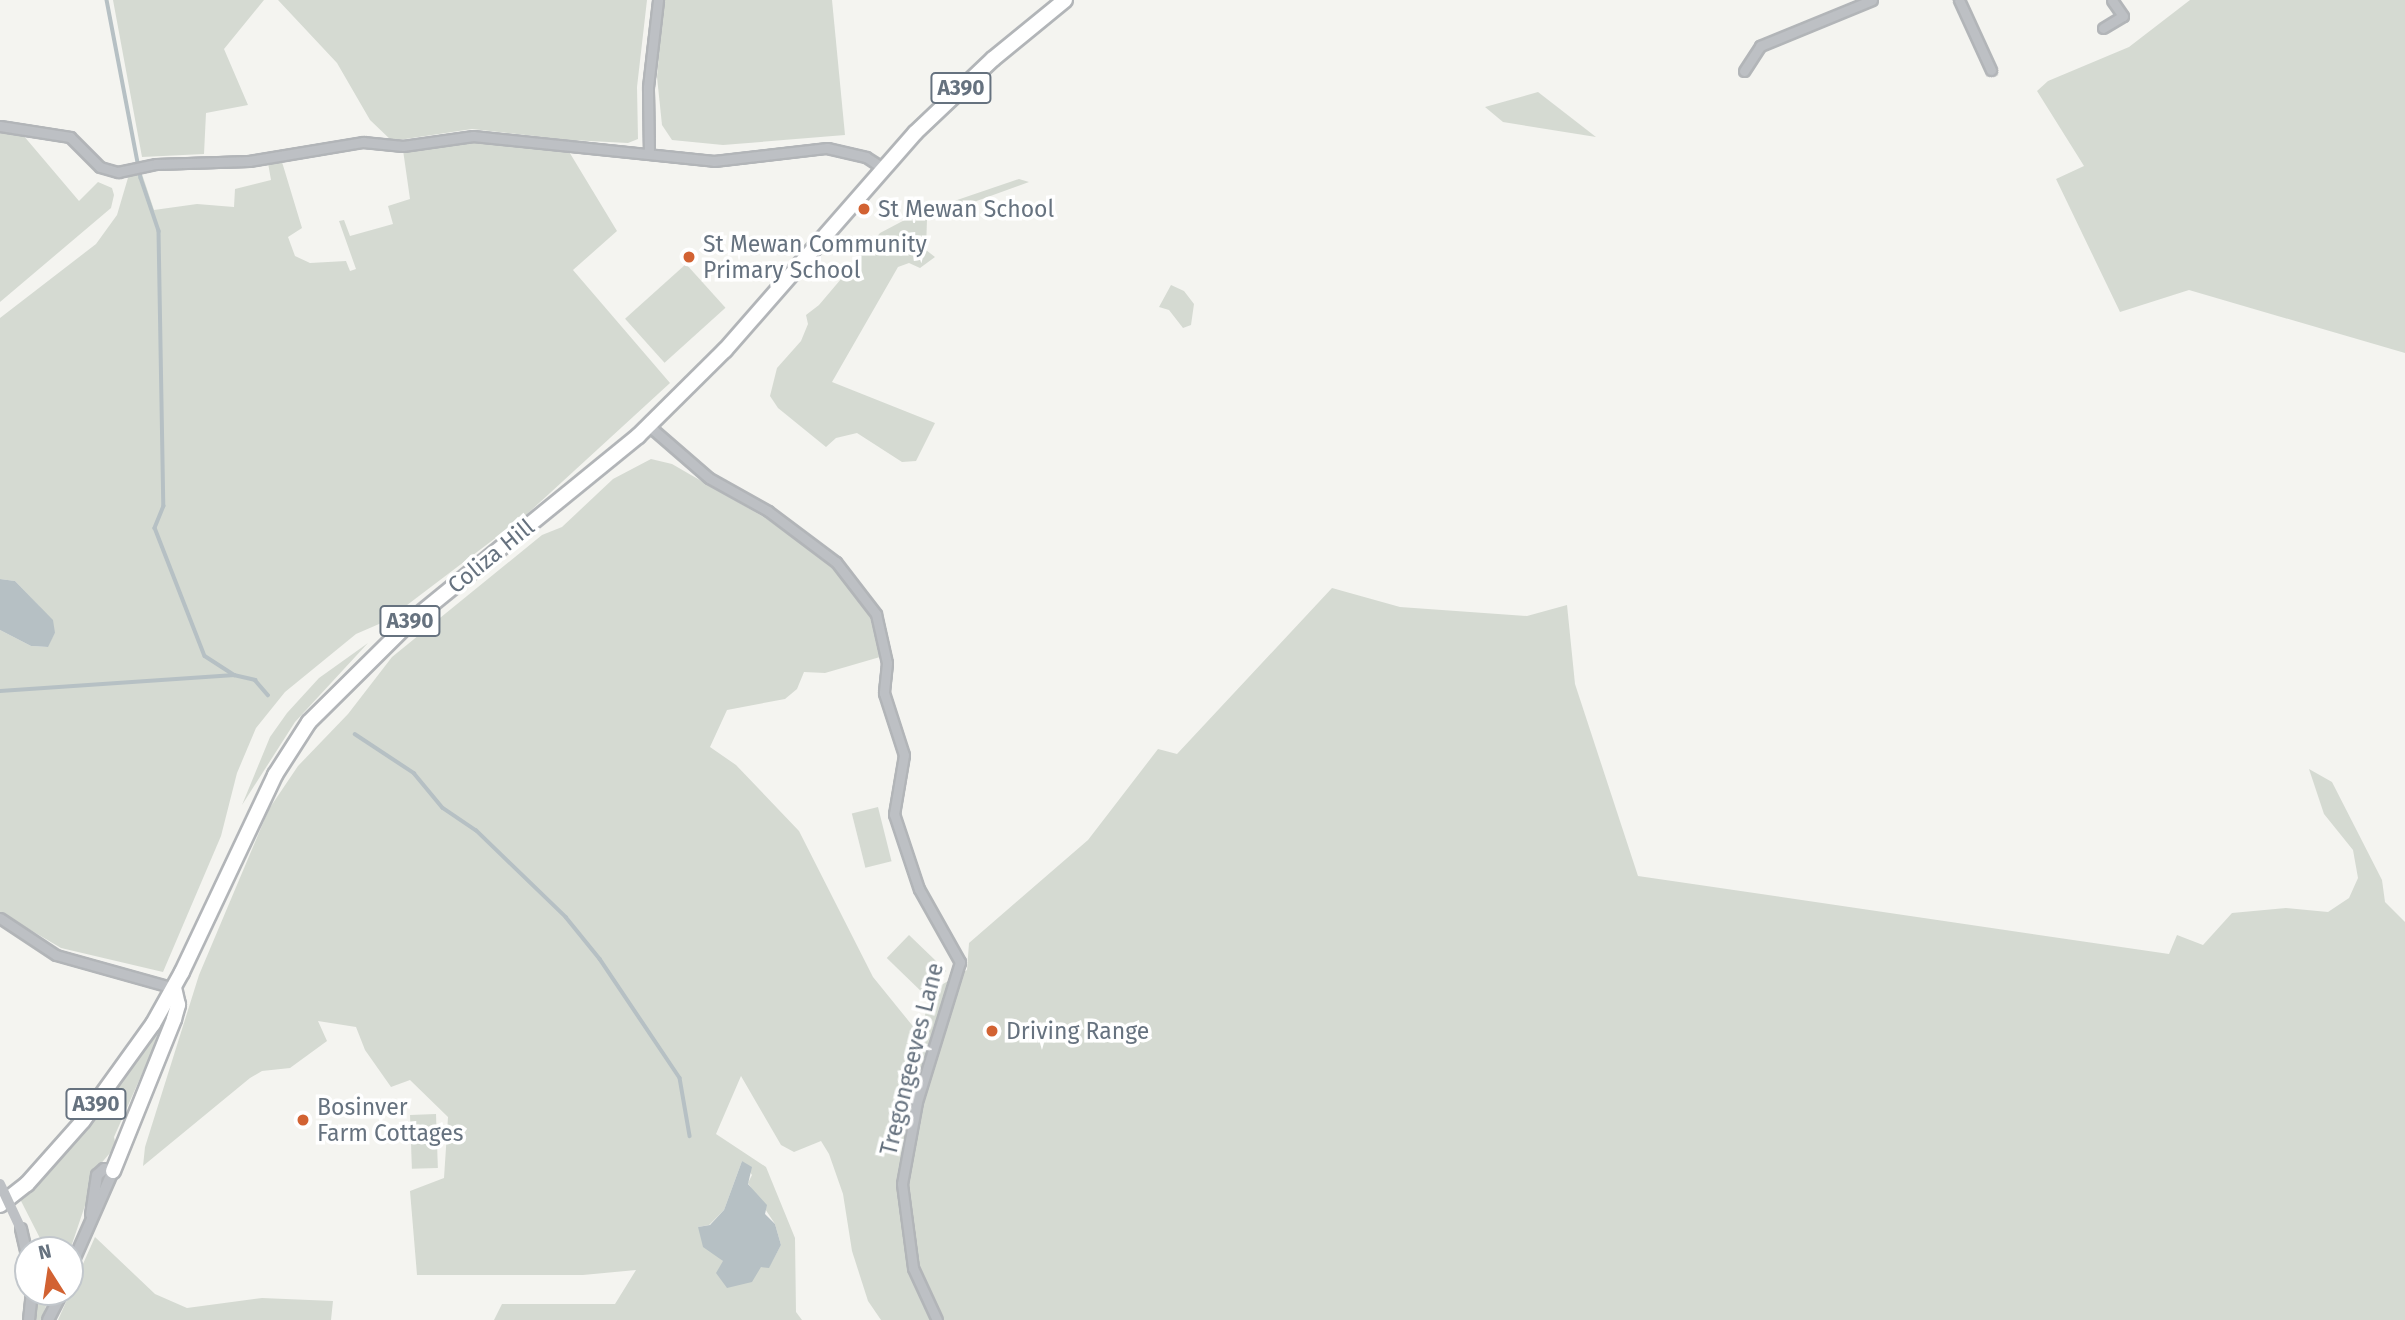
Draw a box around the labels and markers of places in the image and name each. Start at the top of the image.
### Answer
place label: St Mewan School [878,195,1054,223]
marker: St Mewan School [856,201,872,217]
place label: St Mewan Community Primary School [703,230,927,284]
marker: St Mewan Community Primary School [681,249,697,265]
place label: Driving Range [1006,1017,1149,1045]
marker: Driving Range [984,1023,1000,1039]
place label: Bosinver Farm Cottages [317,1093,464,1147]
marker: Bosinver Farm Cottages [295,1112,311,1128]

